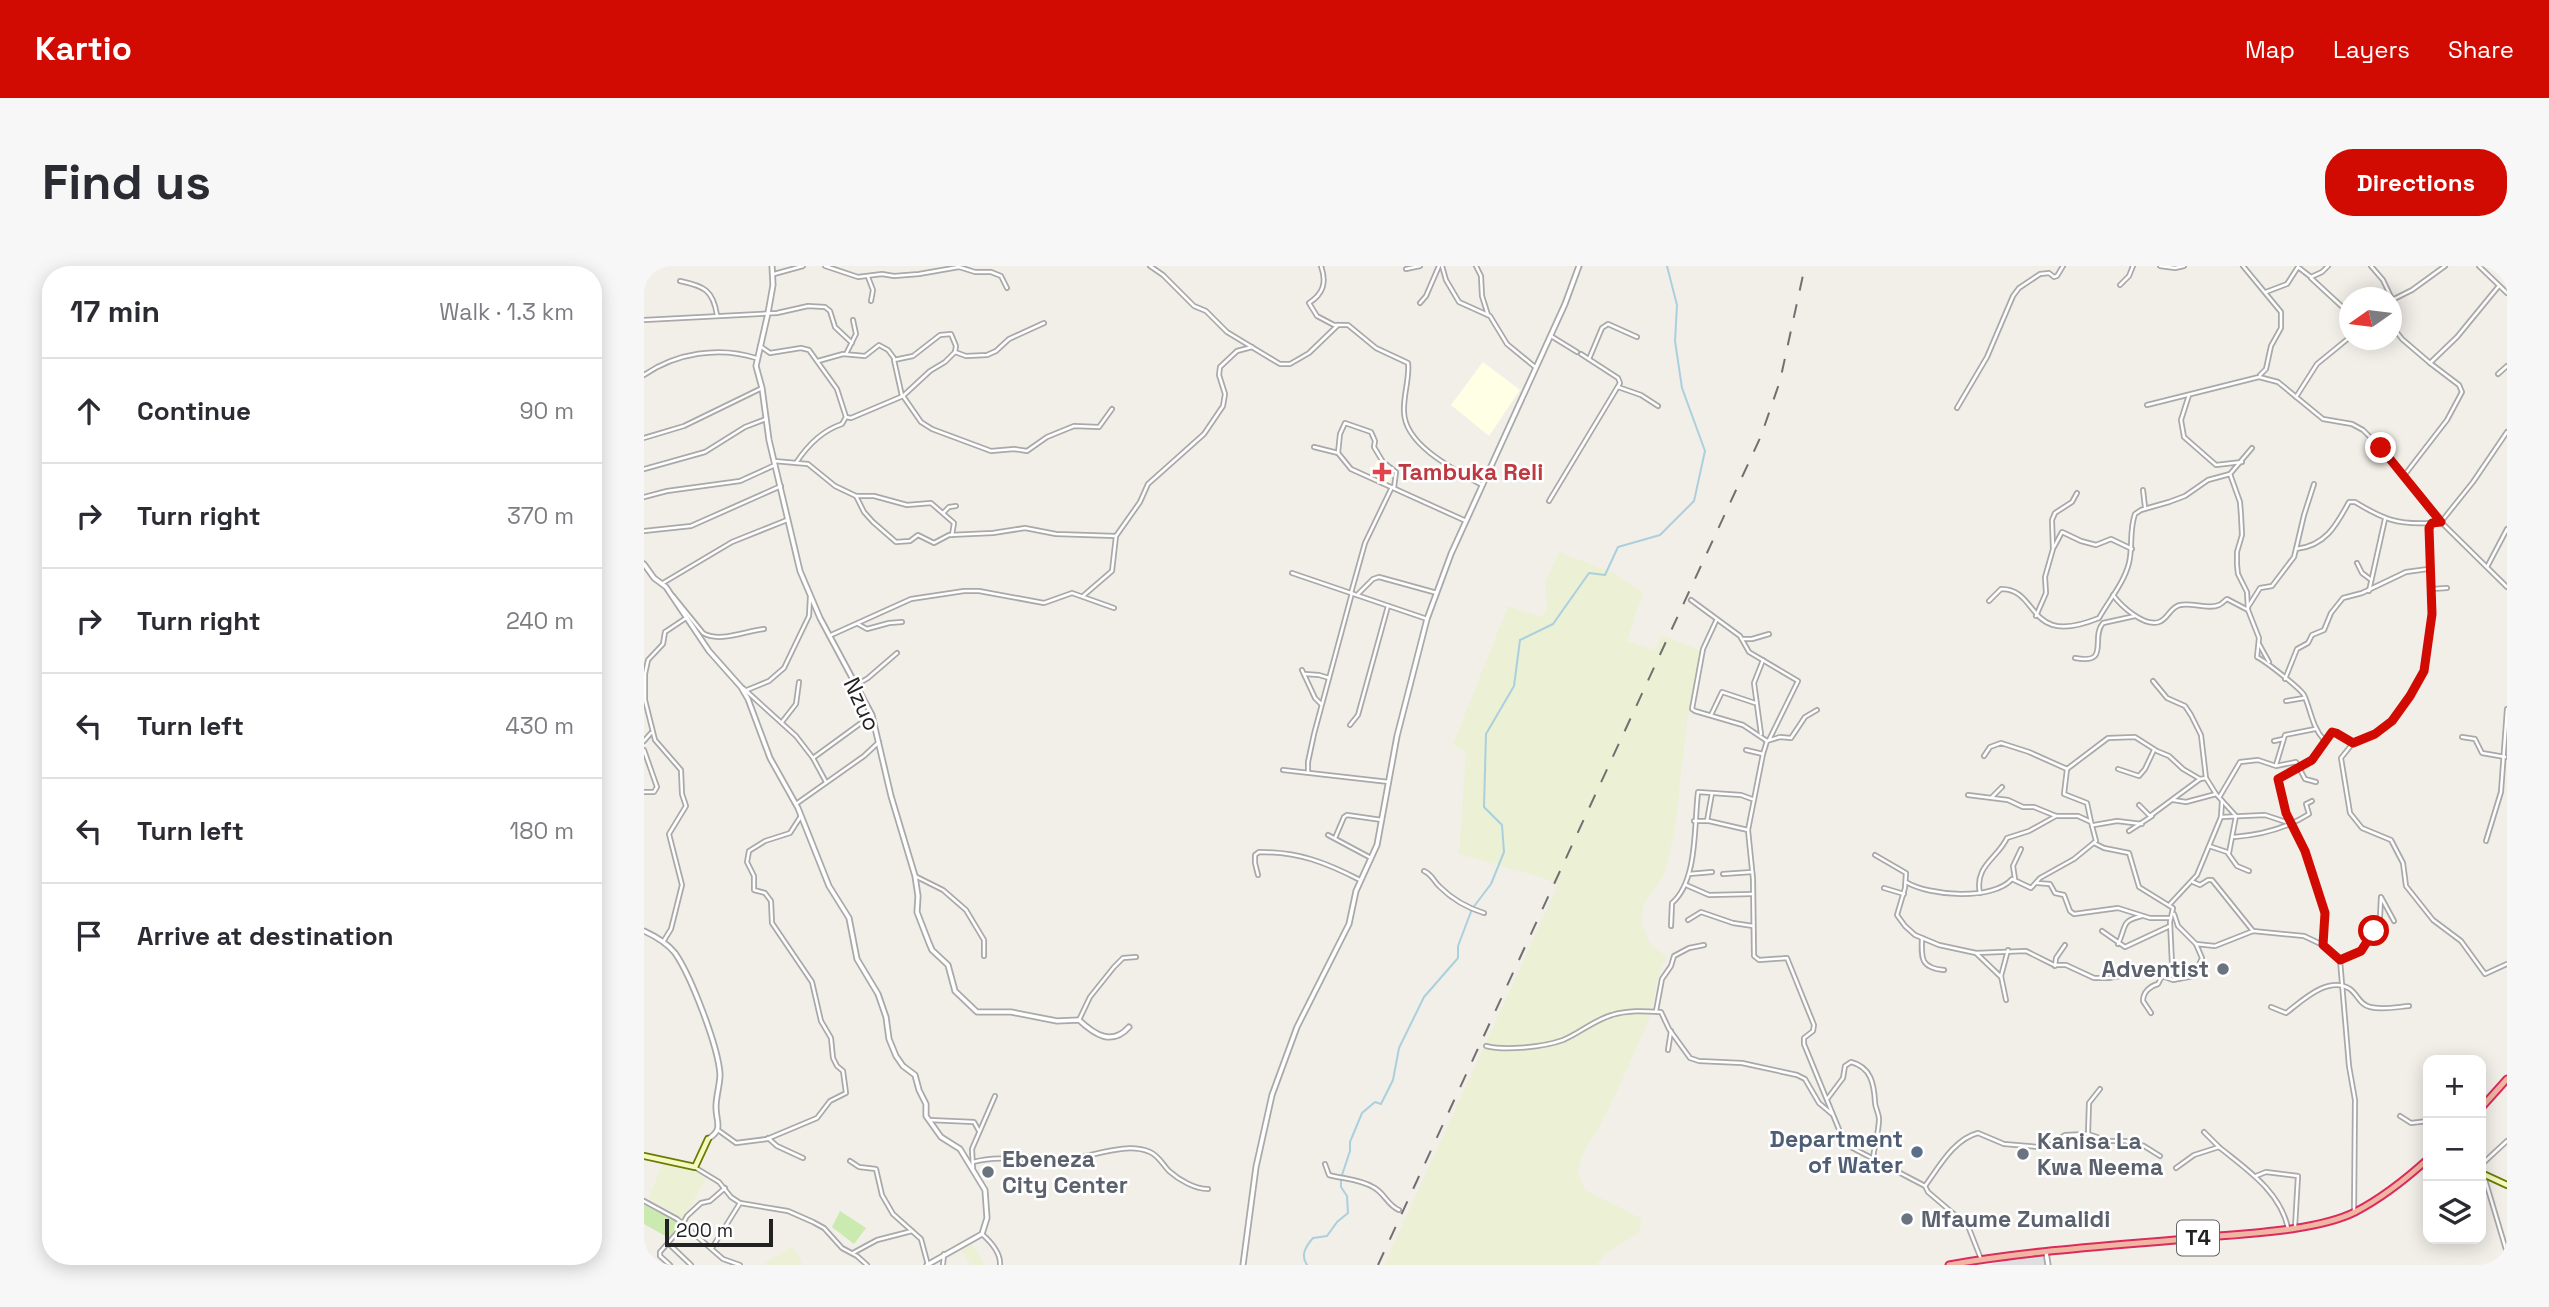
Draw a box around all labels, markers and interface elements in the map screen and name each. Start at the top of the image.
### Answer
text: Kartio [35,28,132,70]
text: Map [2245,34,2295,65]
text: Layers [2333,34,2410,65]
text: Share [2448,34,2514,65]
button: Directions [2325,149,2507,216]
text: Find us [42,151,211,213]
north arrow [2339,287,2402,350]
text: 17 min [70,292,160,331]
text: Walk · 1.3 km [439,297,574,327]
icon: ahead [70,392,108,430]
text: Continue [137,394,251,428]
text: 90 m [519,396,574,426]
route end [2365,432,2396,463]
place label: Tambuka Reli [1398,457,1543,487]
marker: Tambuka Reli [1372,462,1392,482]
icon: right [70,497,108,535]
text: Turn right [137,499,261,533]
text: 370 m [507,501,574,531]
icon: right [70,602,108,640]
text: Turn right [137,604,261,638]
text: 240 m [506,606,574,636]
street label: Nzuo [837,672,887,736]
icon: left [70,707,108,745]
text: Turn left [137,709,244,743]
text: 430 m [505,711,574,741]
icon: left [70,812,108,850]
text: Turn left [137,814,244,848]
text: 180 m [510,816,574,846]
route start [2358,915,2389,946]
icon: arrive [70,917,108,955]
text: Arrive at destination [137,919,394,953]
place label: Adventist [2101,954,2209,984]
marker: Adventist [2215,961,2231,977]
map controls [2423,1055,2486,1244]
button: + [2423,1055,2486,1118]
button: − [2423,1118,2486,1181]
place label: Department of Water [1770,1124,1903,1180]
place label: Kanisa La Kwa Neema [2037,1126,2163,1182]
place label: Ebeneza City Center [1002,1144,1128,1200]
marker: Department of Water [1909,1144,1925,1160]
marker: Kanisa La Kwa Neema [2015,1146,2031,1162]
marker: Ebeneza City Center [980,1164,996,1180]
button: layers [2423,1181,2486,1244]
place label: Mfaume Zumalidi [1921,1204,2110,1234]
marker: Mfaume Zumalidi [1899,1211,1915,1227]
scale bar [665,1216,774,1248]
text: 200 m [676,1218,733,1243]
road number: T4 [2177,1220,2219,1256]

